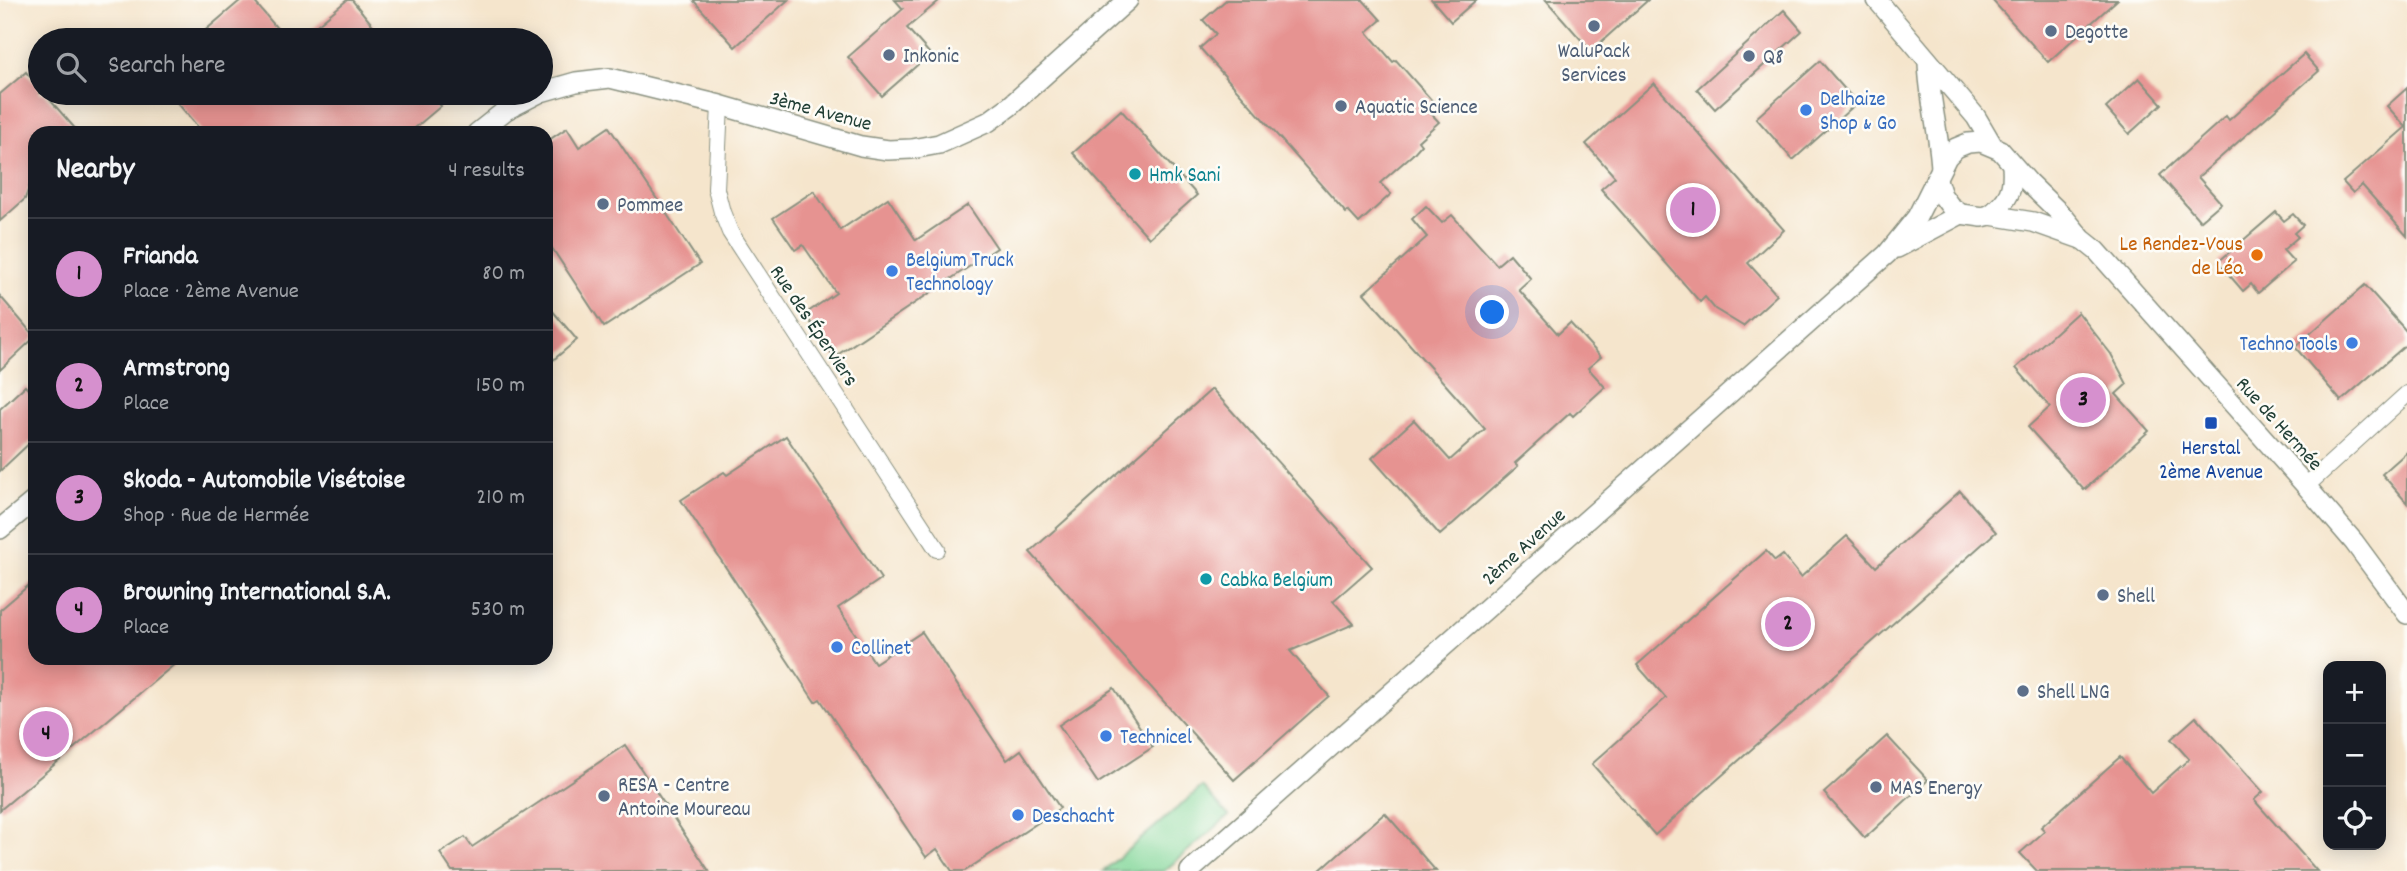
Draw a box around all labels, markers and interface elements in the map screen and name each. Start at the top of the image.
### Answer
marker: WaluPack Services [1586,18,1602,34]
place label: Degotte [2065,19,2128,49]
marker: Degotte [2043,23,2059,39]
search box [28,28,553,105]
place label: WaluPack Services [1558,38,1630,92]
place label: Inkonic [903,43,959,73]
place label: Q8 [1763,44,1784,74]
marker: Inkonic [881,47,897,63]
icon: search [52,48,90,86]
text: Search here [108,48,226,85]
marker: Q8 [1741,48,1757,64]
street label: 3ème Avenue [766,85,874,141]
place label: Delhaize Shop & Go [1820,86,1897,140]
place label: Aquatic Science [1355,94,1478,124]
marker: Aquatic Science [1333,98,1349,114]
marker: Delhaize Shop & Go [1798,102,1814,118]
text: Nearby [56,150,134,193]
text: 4 results [448,155,525,188]
place label: Hmk Sani [1149,162,1220,192]
marker: Hmk Sani [1127,166,1143,182]
pin: 1 [1670,184,1716,236]
place label: Pommee [617,192,683,222]
marker: Pommee [595,196,611,212]
place label: Le Rendez-Vous de Léa [2120,231,2244,285]
text: Frianda [123,239,198,276]
place label: Belgium Truck Technology [906,247,1014,301]
marker: Le Rendez-Vous de Léa [2249,247,2265,263]
text: 1 [76,258,82,291]
text: 80 m [482,258,525,291]
street label: Rue des Éperviers [761,260,864,393]
marker: Belgium Truck Technology [884,263,900,279]
text: Place · 2ème Avenue [123,276,299,309]
your location [1475,295,1509,329]
place label: Techno Tools [2239,331,2338,361]
marker: Techno Tools [2344,335,2360,351]
text: Armstrong [123,351,230,388]
text: 2 [74,370,84,403]
text: 150 m [476,370,525,403]
street label: Rue de Hermée [2227,371,2328,479]
pin: 3 [2060,374,2106,426]
text: Place [123,388,169,421]
marker: Herstal 2ème Avenue [2203,415,2219,431]
place label: Herstal 2ème Avenue [2159,435,2263,489]
text: Skoda - Automobile Visétoise [123,463,405,500]
text: 3 [74,482,84,515]
text: 210 m [476,482,525,515]
text: Shop · Rue de Hermée [123,500,309,533]
street label: 2ème Avenue [1476,502,1574,594]
place label: Cabka Belgium [1220,567,1333,597]
marker: Cabka Belgium [1198,571,1214,587]
text: Browning International S.A. [123,575,391,612]
place label: Shell [2117,583,2155,613]
marker: Shell [2095,587,2111,603]
text: 4 [74,594,84,627]
text: 530 m [471,594,525,627]
pin: 2 [1765,598,1811,650]
text: Place [123,612,169,645]
place label: Collinet [851,635,911,665]
marker: Collinet [829,639,845,655]
map controls [2323,661,2386,850]
button: + [2323,661,2386,724]
place label: Shell LNG [2037,679,2110,709]
marker: Shell LNG [2015,683,2031,699]
pin: 4 [23,708,69,760]
place label: Technicel [1120,724,1192,754]
button: − [2323,724,2386,787]
marker: Technicel [1098,728,1114,744]
place label: RESA - Centre Antoine Moureau [618,772,751,826]
place label: MAS Energy [1890,775,1982,805]
marker: MAS Energy [1868,779,1884,795]
button: locate [2323,787,2386,850]
marker: RESA - Centre Antoine Moureau [596,788,612,804]
place label: Deschacht [1032,803,1115,833]
marker: Deschacht [1010,807,1026,823]

